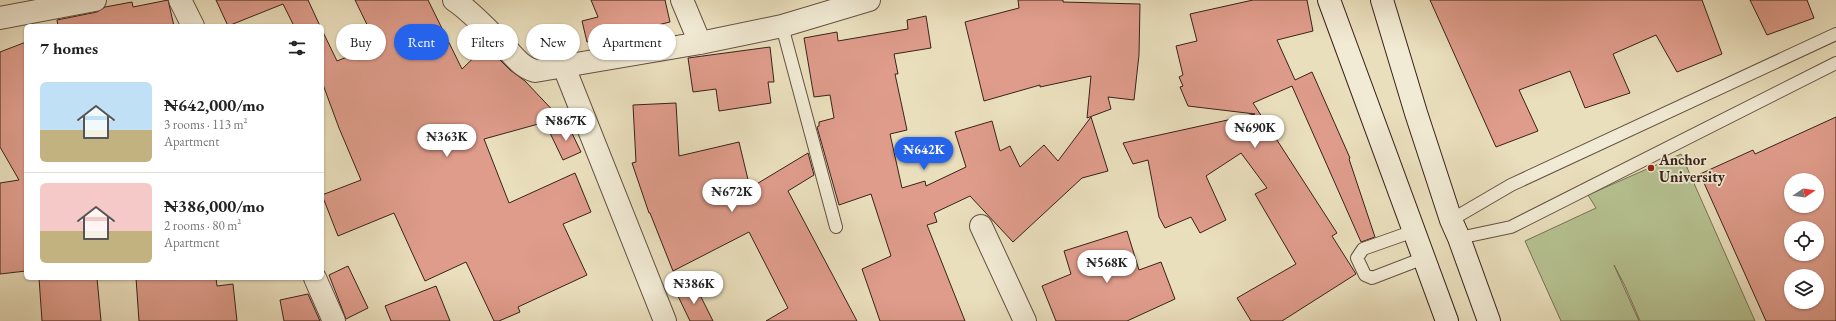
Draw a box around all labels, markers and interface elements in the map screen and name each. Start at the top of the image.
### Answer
chip: Buy [336,24,386,60]
chip: Rent [394,24,449,60]
chip: Filters [457,24,518,60]
chip: New [526,24,580,60]
chip: Apartment [588,24,676,60]
text: 7 homes [40,37,98,59]
icon: filters [286,37,308,59]
text: ₦642,000/mo [164,94,264,116]
icon: home [72,98,120,146]
pin: ₦867K [538,108,594,142]
text: ₦867K [545,112,587,129]
pin: ₦690K [1227,115,1283,149]
text: 3 rooms · 113 m² [164,116,248,133]
text: ₦690K [1234,119,1276,136]
pin: ₦363K [419,124,475,158]
text: ₦363K [426,128,468,145]
text: Apartment [164,133,219,150]
pin: ₦642K [896,137,952,171]
text: ₦642K [903,141,945,158]
place label: Anchor University [1658,150,1726,186]
marker: Anchor University [1646,163,1656,173]
north arrow [1784,173,1824,213]
map controls [1784,173,1824,309]
pin: ₦672K [704,179,760,213]
text: ₦672K [711,183,753,200]
text: ₦386,000/mo [164,195,264,217]
icon: home [72,199,120,247]
text: 2 rooms · 80 m² [164,217,241,234]
button: locate [1784,221,1824,261]
text: Apartment [164,234,219,251]
pin: ₦568K [1079,250,1135,284]
text: ₦568K [1086,254,1128,271]
button: layers [1784,269,1824,309]
pin: ₦386K [666,271,722,305]
text: ₦386K [673,275,715,292]

